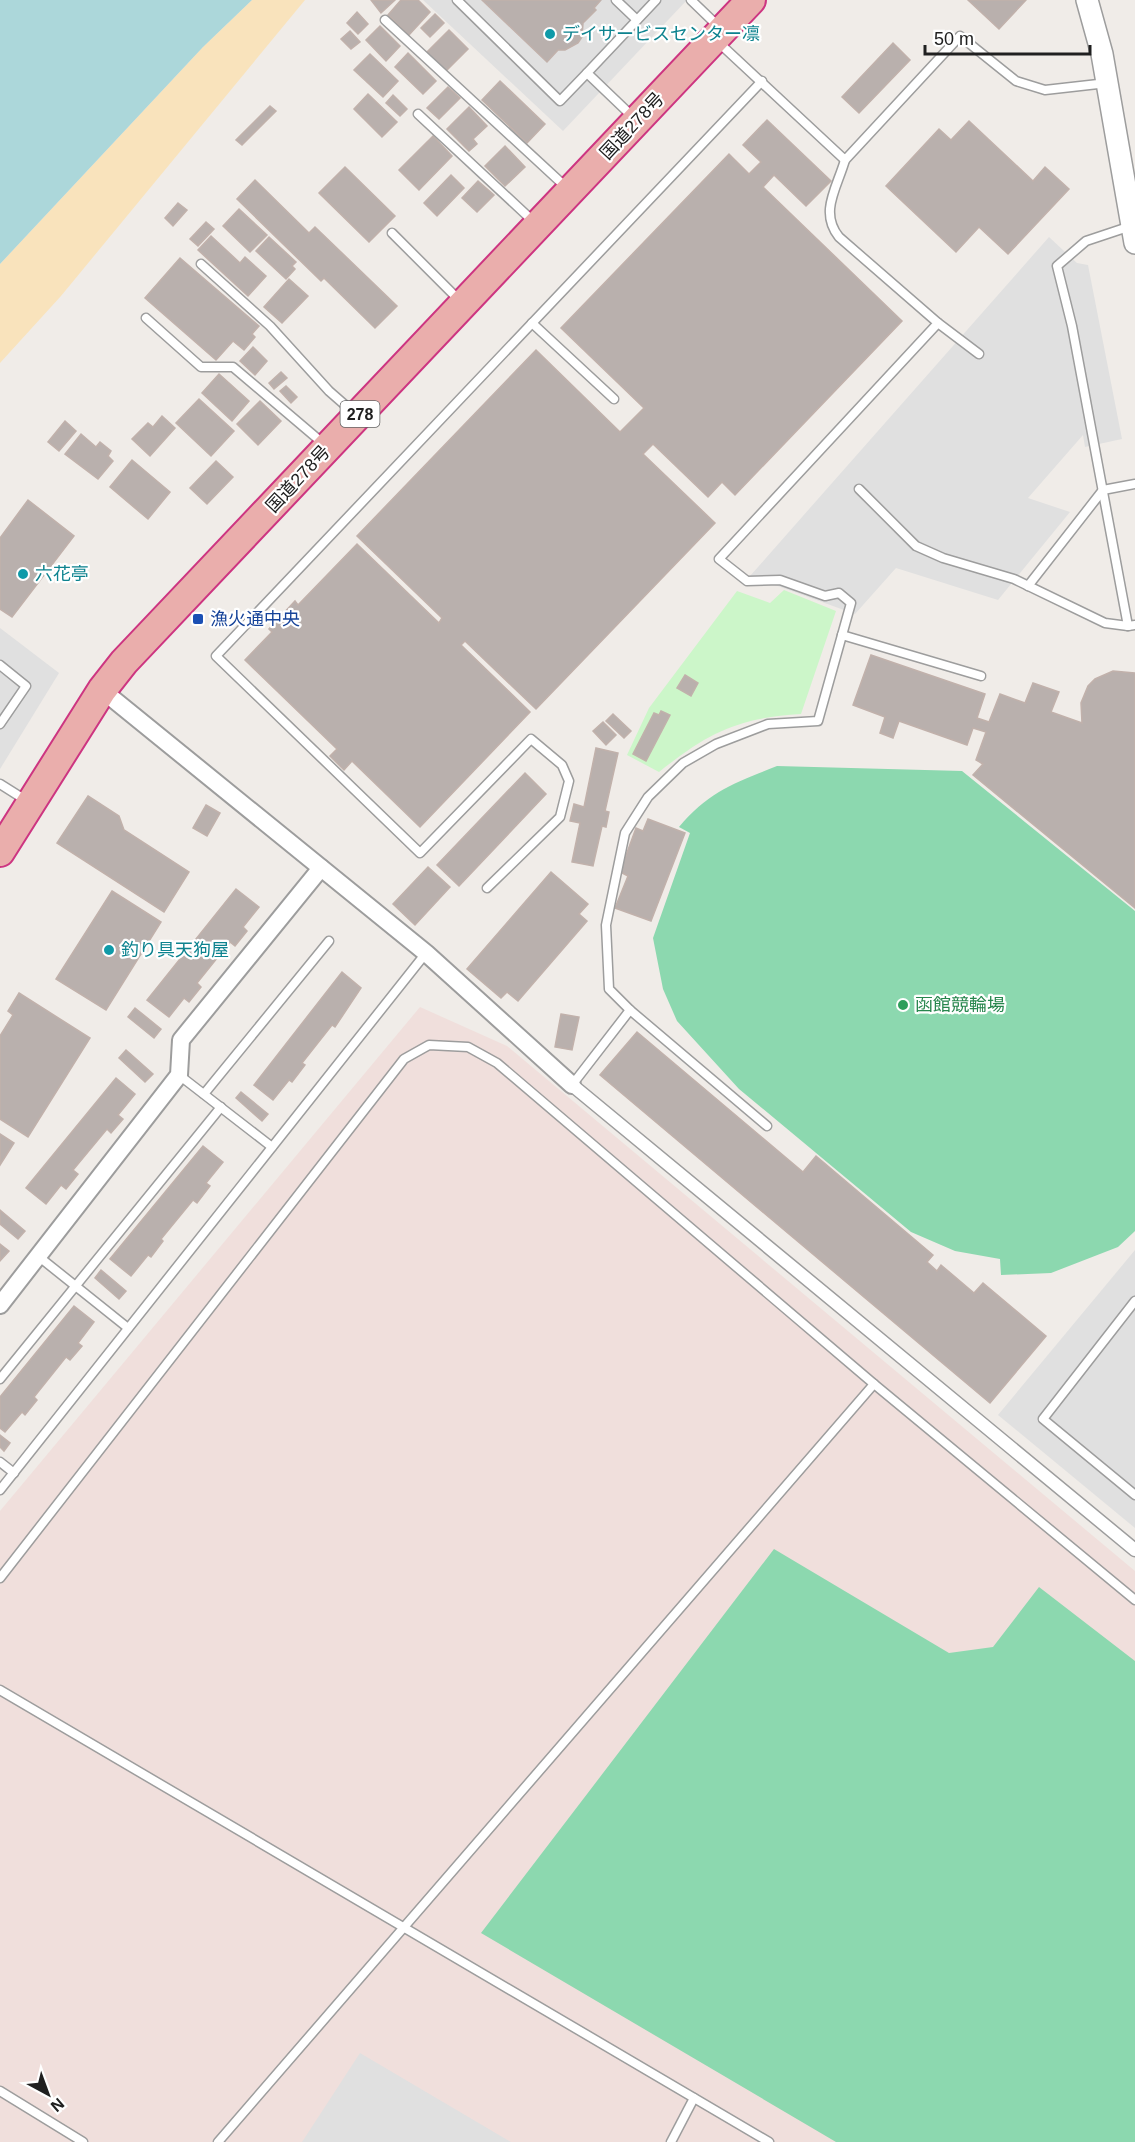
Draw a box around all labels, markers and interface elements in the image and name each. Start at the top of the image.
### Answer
scale bar [925,18,1090,56]
place label: デイサービスセンター凛 [562,24,760,44]
marker: デイサービスセンター凛 [543,27,557,41]
text: 50 m [934,29,974,49]
street label: 国道278号 [596,88,668,164]
road number: 278 [340,401,380,427]
street label: 国道278号 [262,441,334,517]
place label: 六花亭 [35,564,89,584]
marker: 六花亭 [16,567,30,581]
place label: 漁火通中央 [210,609,300,629]
marker: 漁火通中央 [191,612,205,626]
place label: 釣り具天狗屋 [121,940,229,960]
marker: 釣り具天狗屋 [102,943,116,957]
place label: 函館競輪場 [915,995,1005,1015]
marker: 函館競輪場 [896,998,910,1012]
north arrow [18,2064,78,2124]
text: N [48,2095,67,2115]

